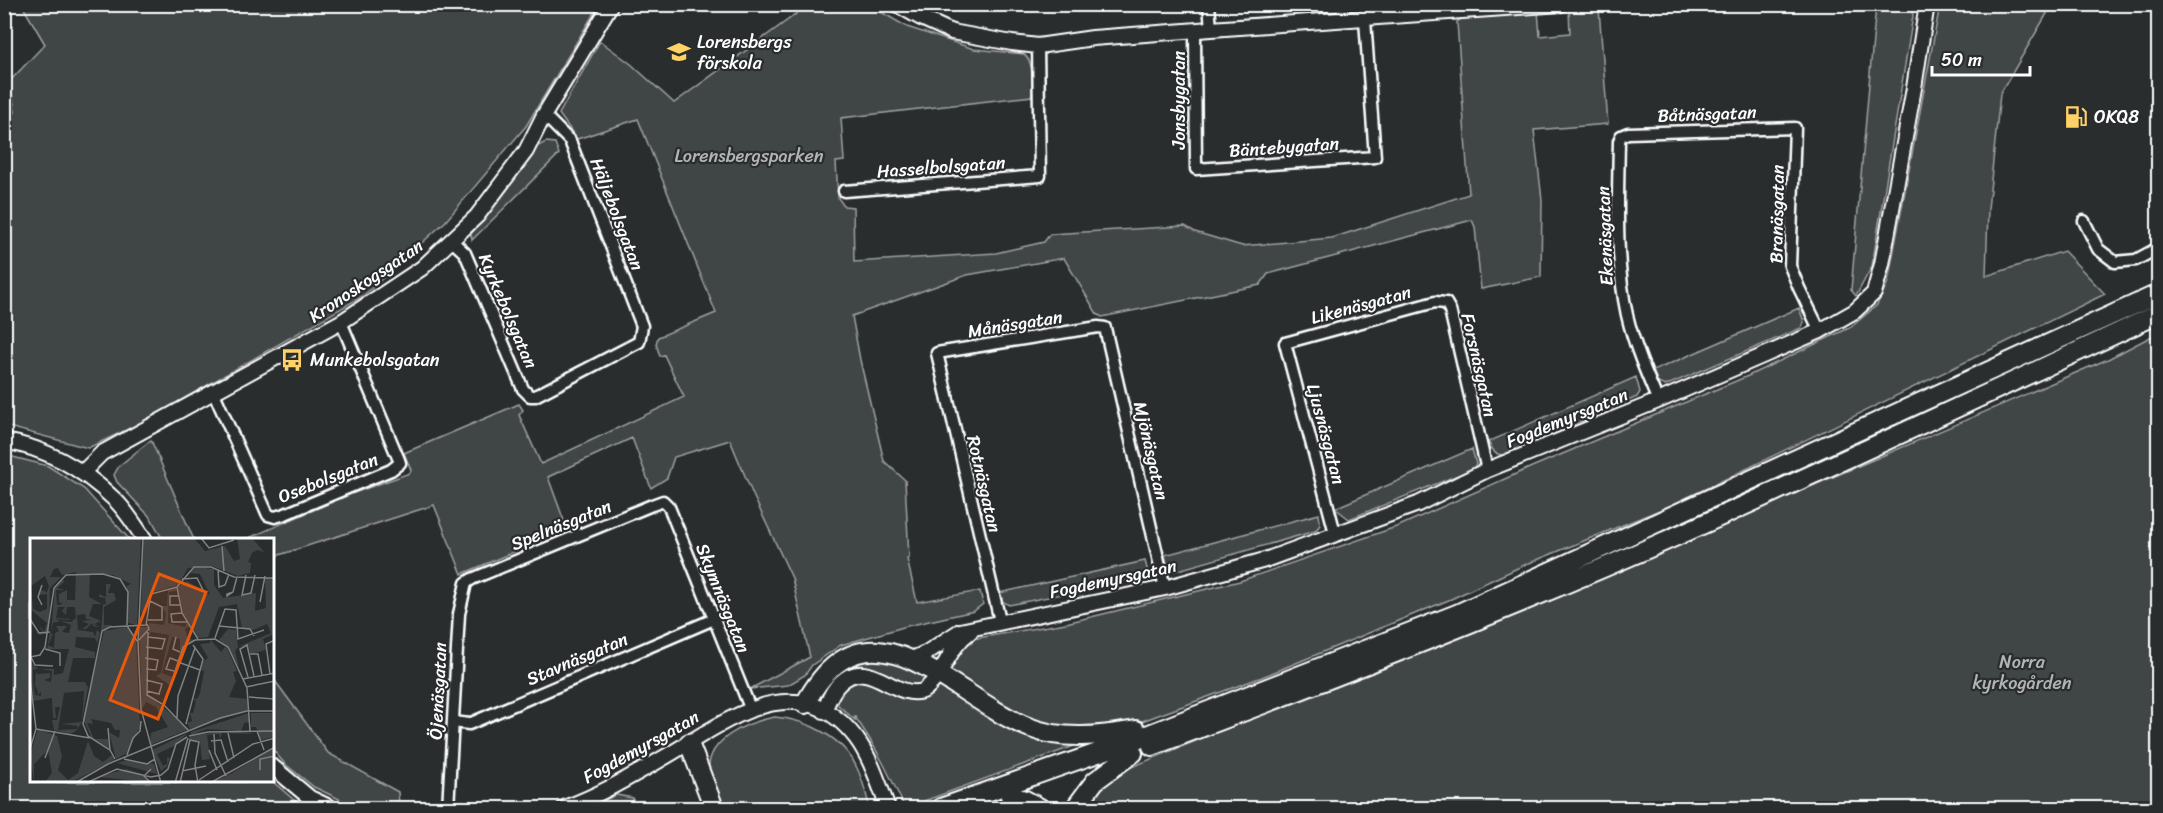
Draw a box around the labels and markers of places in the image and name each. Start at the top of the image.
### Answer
place label: Lorensbergs förskola [697,26,792,79]
school or university icon: Lorensbergs förskola [666,39,692,65]
place label: OKQ8 [2094,101,2139,133]
fuel station icon: OKQ8 [2063,104,2089,130]
place label: Munkebolsgatan [310,344,440,376]
bus stop icon: Munkebolsgatan [279,347,305,373]

